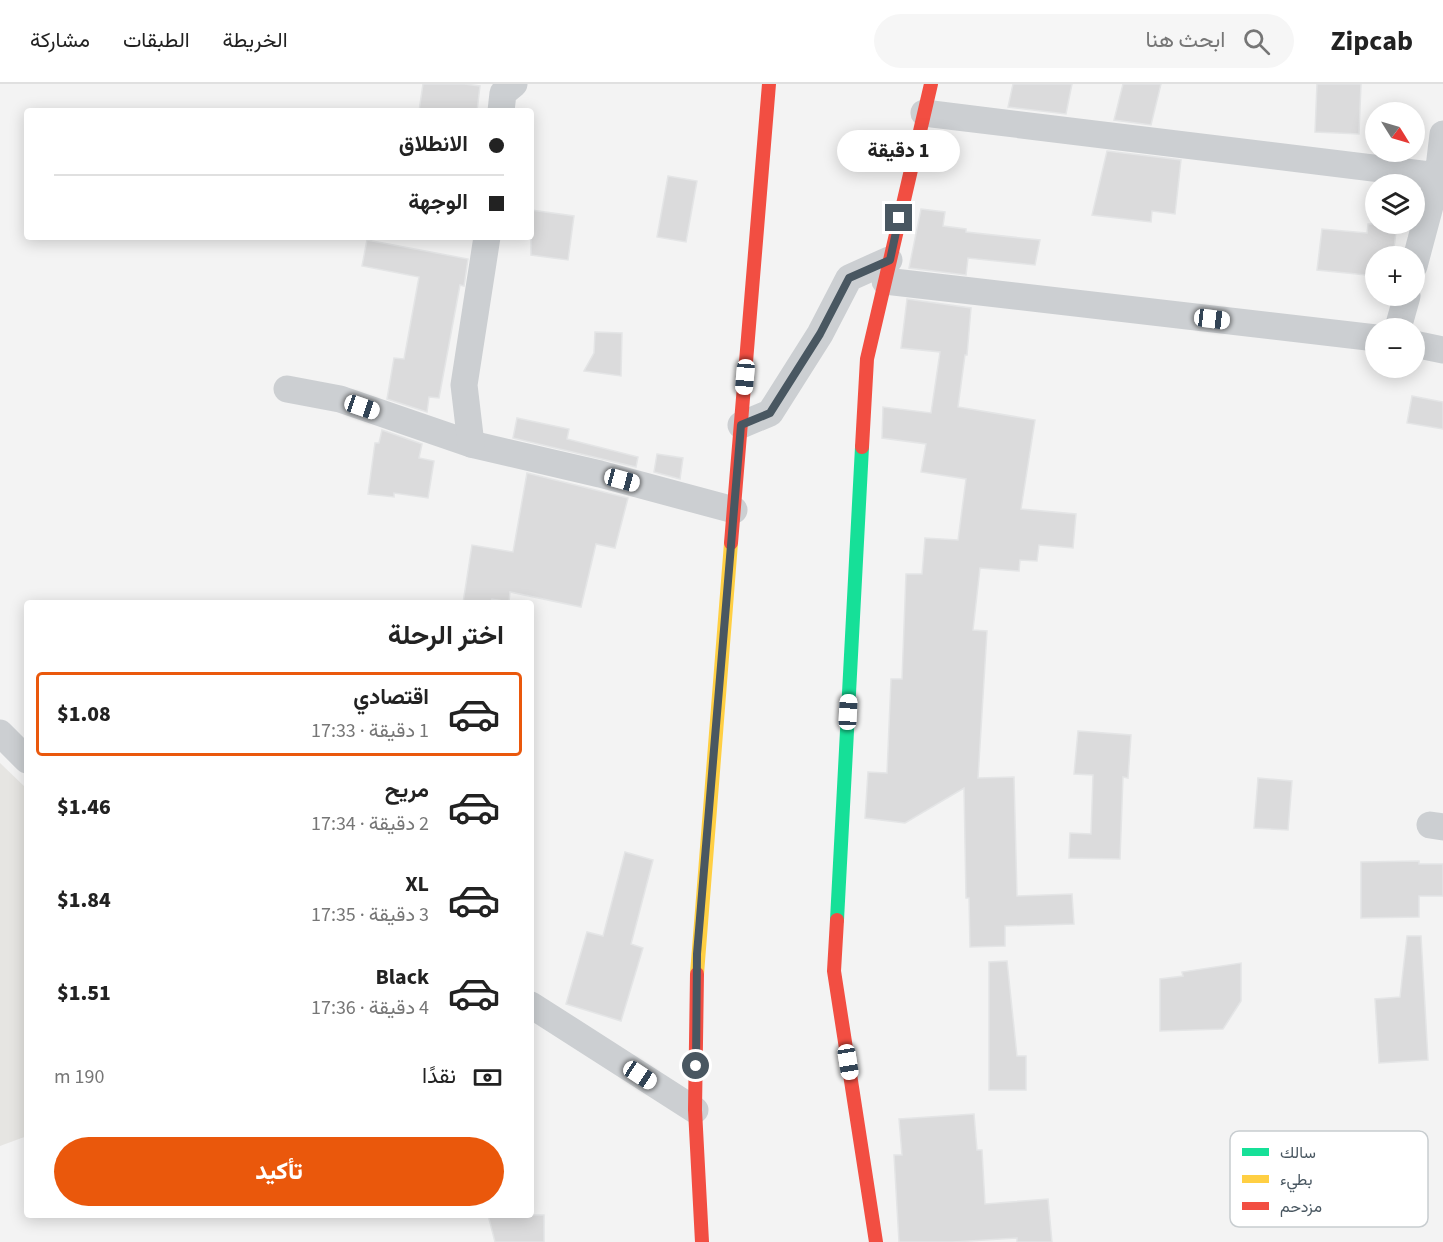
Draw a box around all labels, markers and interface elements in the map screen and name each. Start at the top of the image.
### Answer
search box [874,14,1294,68]
text: Zipcab [1330,21,1413,61]
text: ابحث هنا [1146,24,1225,56]
text: مشاركة [30,25,90,55]
text: الطبقات [123,25,190,55]
text: الخريطة [223,25,288,55]
icon: search [1240,25,1273,58]
north arrow [1365,102,1425,162]
map controls [1365,102,1425,378]
text: الانطلاق [399,128,468,160]
callout: 1 دقيقة [838,131,960,173]
text: 1 دقيقة [867,137,930,165]
button: layers [1365,174,1425,234]
text: الوجهة [408,186,468,218]
route end [885,204,912,231]
button: + [1365,246,1425,306]
car [1193,308,1231,330]
button: − [1365,318,1425,378]
car [734,358,756,396]
car [342,393,382,421]
car [602,467,642,493]
text: اختر الرحلة [388,616,504,655]
text: اقتصادي [353,681,429,713]
icon: car [447,687,501,741]
car [838,694,858,730]
text: $1.08 [57,698,111,730]
text: 1 دقيقة · 17:33 [311,717,429,745]
text: مريح [385,774,429,806]
icon: car [447,780,501,834]
text: $1.46 [57,791,111,823]
text: 2 دقيقة · 17:34 [311,810,429,838]
text: XL [405,868,429,900]
icon: car [447,873,501,927]
text: $1.84 [57,884,111,916]
text: 3 دقيقة · 17:35 [311,901,429,929]
text: Black [375,961,429,993]
icon: car [447,966,501,1020]
text: $1.51 [57,977,111,1009]
text: 4 دقيقة · 17:36 [311,994,429,1022]
car [836,1043,860,1081]
route start [682,1052,709,1079]
car [620,1058,660,1092]
text: نقدًا [422,1060,456,1092]
icon: cash [471,1061,504,1094]
text: 190 m [54,1063,104,1091]
legend [1230,1131,1428,1227]
button: تأكيد [54,1137,504,1206]
text: سالك [1280,1142,1316,1164]
text: بطيء [1280,1169,1312,1193]
text: مزدحم [1280,1196,1322,1218]

